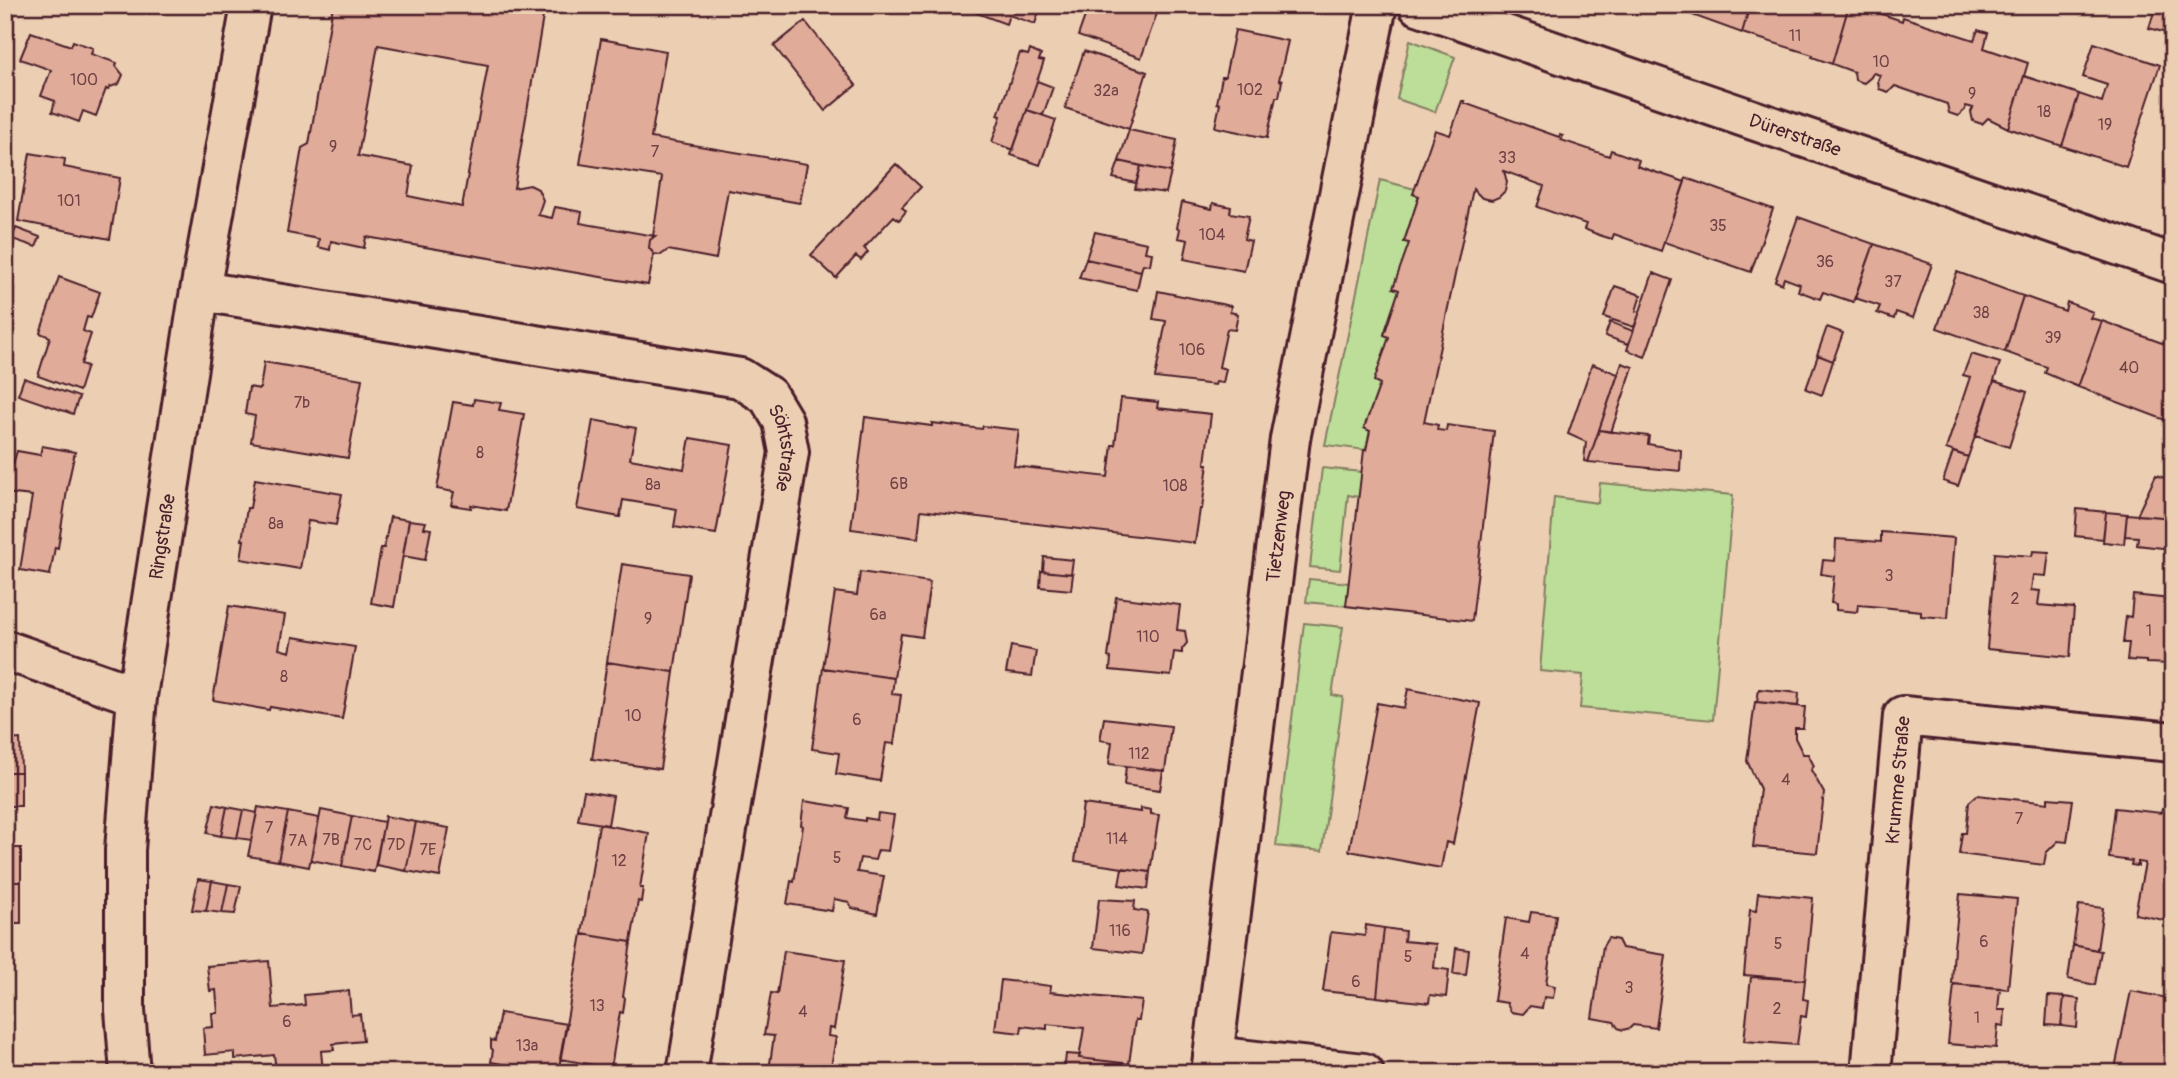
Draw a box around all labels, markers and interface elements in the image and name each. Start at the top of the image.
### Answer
house number: 11 [1789,26,1801,46]
house number: 10 [1872,52,1890,72]
house number: 100 [70,70,98,90]
house number: 102 [1237,80,1263,100]
house number: 32a [1093,81,1119,101]
house number: 9 [1968,84,1976,104]
house number: 18 [2037,102,2051,122]
street label: Dürerstraße [1746,109,1845,163]
house number: 19 [2098,115,2112,135]
house number: 9 [329,137,337,157]
house number: 7 [651,142,660,162]
house number: 33 [1498,148,1516,168]
house number: 101 [57,191,81,211]
house number: 35 [1709,216,1727,236]
house number: 104 [1199,225,1225,245]
house number: 36 [1816,252,1834,272]
house number: 37 [1884,272,1902,292]
house number: 38 [1973,303,1990,323]
house number: 39 [2044,328,2062,348]
house number: 106 [1179,340,1205,360]
house number: 40 [2119,358,2139,378]
house number: 7b [294,393,310,413]
street label: Söhtstraße [762,400,801,494]
house number: 8 [476,443,484,463]
house number: 6B [890,474,908,494]
house number: 8a [645,475,661,495]
house number: 108 [1162,476,1188,496]
street label: Tietzenweg [1261,489,1297,584]
street label: Ringstraße [144,492,181,581]
house number: 8a [268,514,284,534]
house number: 3 [1885,566,1894,586]
house number: 2 [2011,589,2020,609]
house number: 6a [870,605,886,625]
house number: 9 [644,609,652,629]
house number: 1 [2146,621,2152,641]
house number: 110 [1136,627,1160,647]
house number: 8 [280,667,288,687]
house number: 10 [624,706,642,726]
house number: 6 [852,710,862,730]
street label: Krumme Straße [1881,715,1916,845]
house number: 112 [1128,744,1150,764]
house number: 4 [1781,770,1791,790]
house number: 7 [2015,809,2024,829]
house number: 7 [265,818,274,838]
house number: 114 [1106,829,1128,849]
house number: 7B [322,830,340,850]
house number: 7A [289,831,307,851]
house number: 7C [354,835,372,855]
house number: 7D [387,835,405,855]
house number: 7E [420,840,436,860]
house number: 5 [833,848,841,868]
house number: 12 [611,851,627,871]
house number: 116 [1109,921,1131,941]
house number: 6 [1979,932,1989,952]
house number: 5 [1774,934,1782,954]
house number: 4 [1520,944,1530,964]
house number: 5 [1404,947,1412,967]
house number: 6 [1351,972,1361,992]
house number: 3 [1625,978,1634,998]
house number: 13 [589,996,605,1016]
house number: 2 [1773,999,1782,1019]
house number: 4 [798,1002,808,1022]
house number: 1 [1974,1008,1980,1028]
house number: 6 [282,1012,292,1032]
house number: 13a [516,1036,538,1056]

